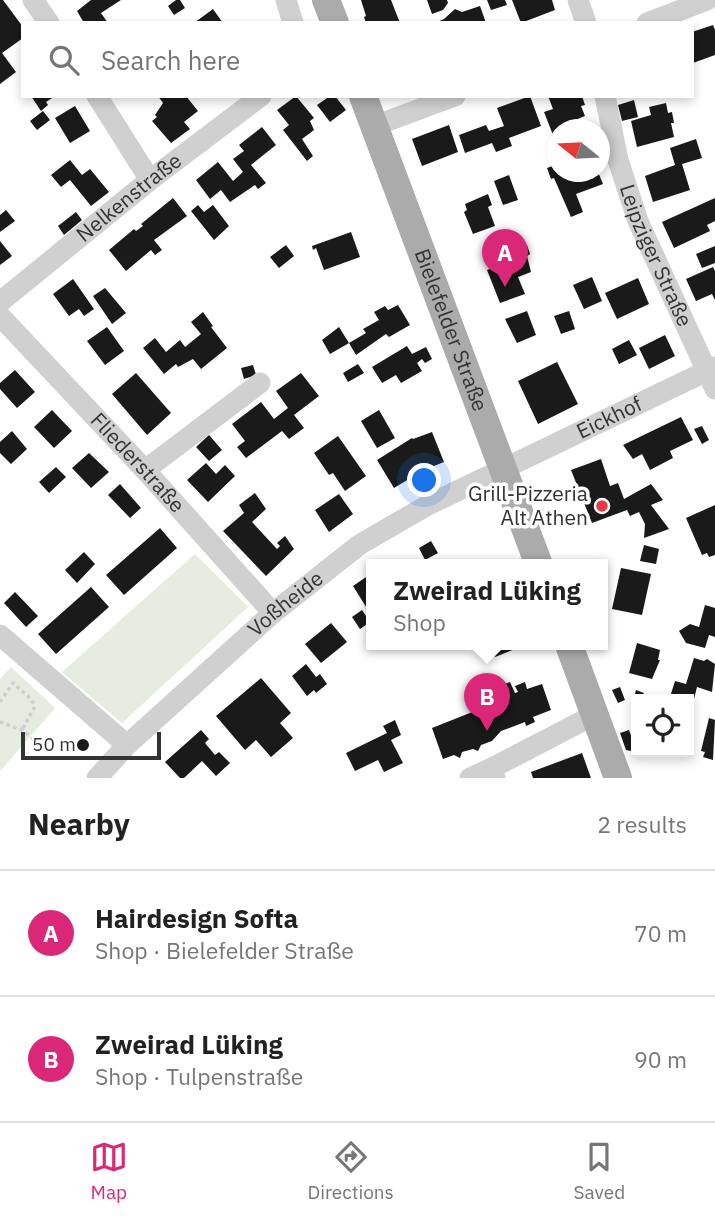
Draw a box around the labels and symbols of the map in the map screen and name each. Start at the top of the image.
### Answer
north arrow [547,119,610,182]
street label: Nelkenstraße [70,146,187,248]
street label: Leipziger Straße [614,180,700,331]
pin: A [482,229,528,287]
street label: Bielefelder Straße [409,244,495,415]
street label: Eickhof [571,389,646,445]
street label: Fliederstraße [85,406,192,518]
your location [407,463,441,497]
place label: Grill-Pizzeria Alt Athen [468,479,588,531]
marker: Grill-Pizzeria Alt Athen [594,498,610,514]
street label: Voßheide [241,564,328,642]
pin: B [464,673,510,731]
scale bar [21,729,161,761]

